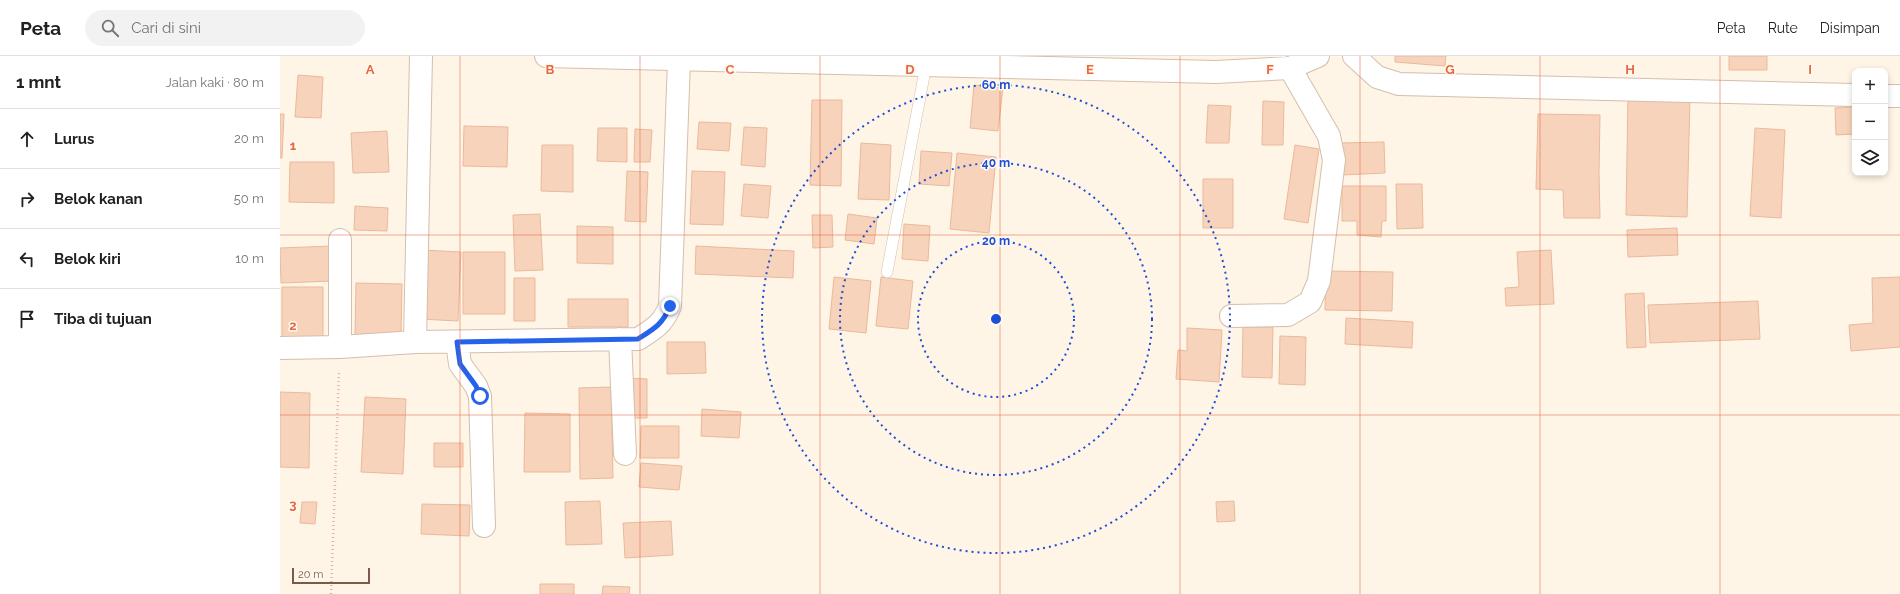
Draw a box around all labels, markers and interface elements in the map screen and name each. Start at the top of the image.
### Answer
search box [85,10,365,46]
text: Peta [20,17,61,39]
icon: search [99,17,121,39]
text: Cari di sini [131,19,201,37]
text: Peta [1717,20,1746,36]
text: Rute [1768,20,1798,36]
text: Disimpan [1820,20,1880,36]
text: A [366,62,375,77]
text: B [546,62,555,77]
text: C [726,62,735,77]
text: D [905,62,915,77]
text: E [1086,62,1094,77]
text: F [1266,62,1274,77]
text: G [1445,62,1455,77]
text: H [1625,62,1635,77]
text: I [1808,62,1812,77]
map controls [1852,68,1888,176]
button: + [1852,68,1888,104]
text: 1 mnt [16,72,61,92]
text: Jalan kaki · 80 m [166,75,264,90]
text: 60 m [982,78,1010,92]
button: − [1852,104,1888,140]
icon: ahead [16,128,38,150]
text: Lurus [54,130,95,148]
text: 20 m [234,131,264,146]
text: 1 [290,138,297,153]
button: layers [1852,140,1888,176]
text: 40 m [982,156,1010,170]
icon: right [16,188,38,210]
text: Belok kanan [54,190,143,208]
text: 50 m [234,191,264,206]
text: 20 m [982,234,1010,248]
icon: left [16,248,38,270]
text: Belok kiri [54,250,121,268]
text: 10 m [235,251,264,266]
route end [661,297,679,315]
icon: arrive [16,308,38,330]
text: Tiba di tujuan [54,310,152,328]
centre of rings [989,312,1003,326]
text: 2 [289,318,297,333]
route start [471,387,489,405]
text: 3 [289,497,297,512]
scale bar [292,566,370,585]
text: 20 m [298,568,323,581]

